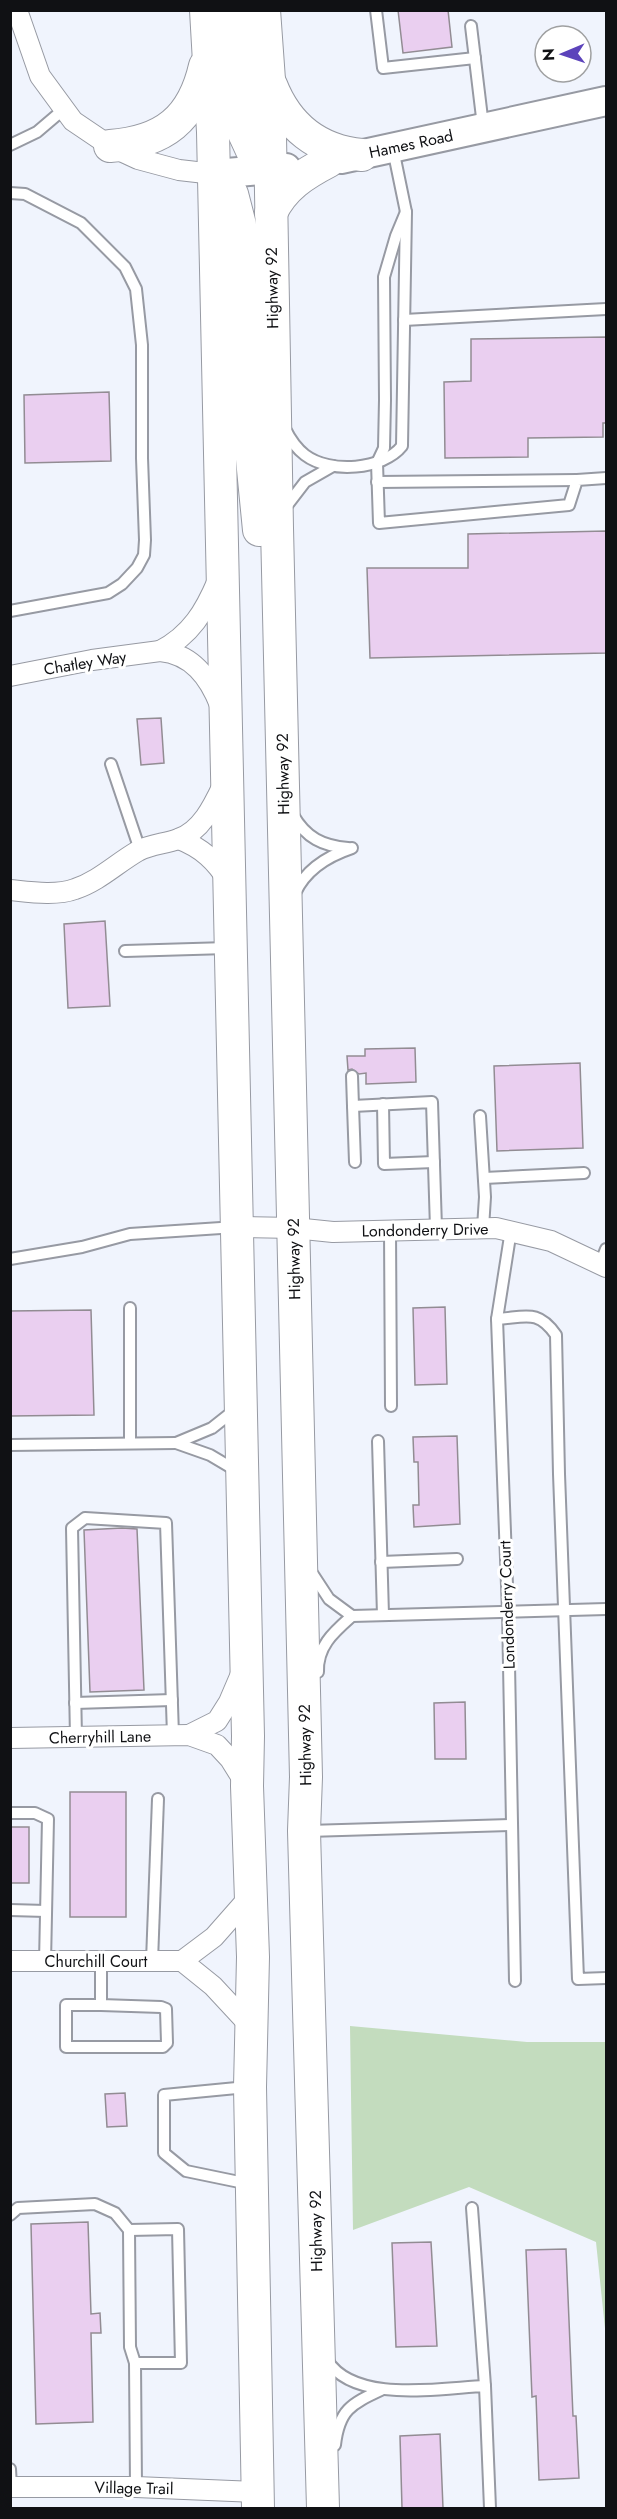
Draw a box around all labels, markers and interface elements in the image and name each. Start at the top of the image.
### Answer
north arrow [533,24,593,84]
text: N [537,48,560,61]
street label: Hames Road [367,124,455,164]
street label: Highway 92 [260,247,284,329]
street label: Chatley Way [42,645,129,681]
street label: Highway 92 [271,733,295,815]
street label: Londonderry Drive [361,1217,489,1243]
street label: Highway 92 [282,1218,306,1300]
street label: Londonderry Court [493,1540,521,1670]
street label: Highway 92 [293,1704,317,1786]
street label: Cherryhill Lane [49,1725,151,1749]
street label: Churchill Court [45,1950,148,1973]
street label: Highway 92 [304,2190,328,2272]
street label: Village Trail [94,2476,174,2500]

